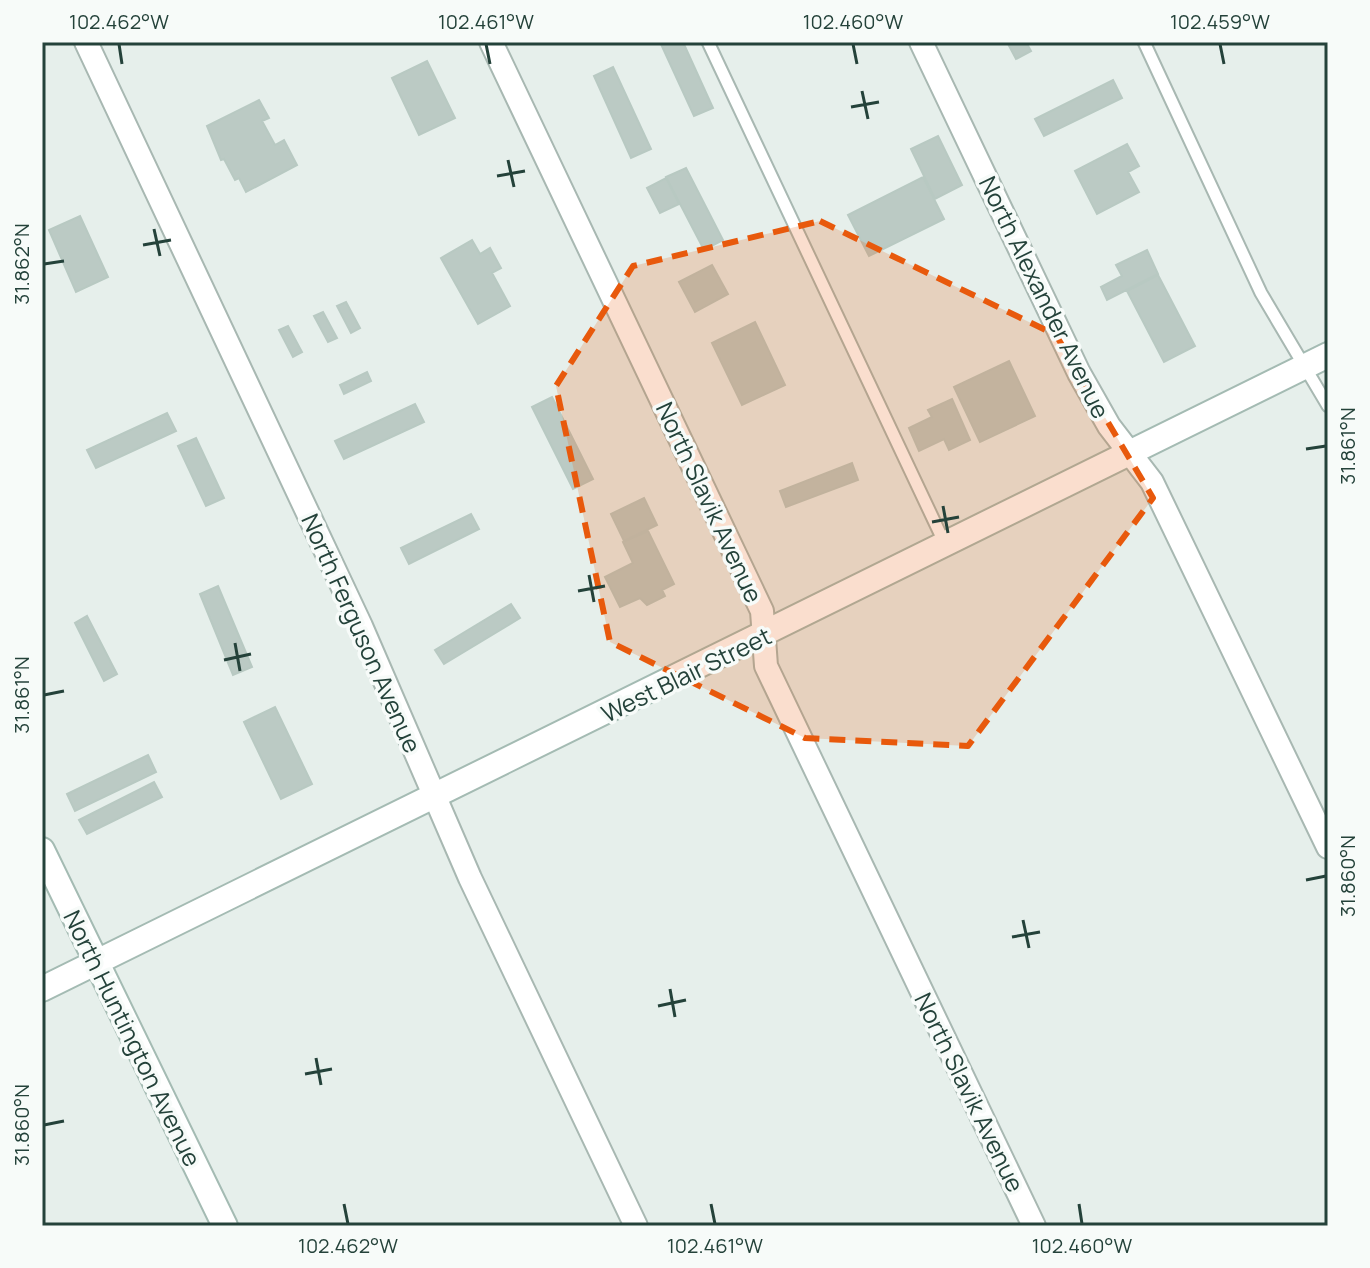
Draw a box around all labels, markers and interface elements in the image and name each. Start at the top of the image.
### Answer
text: 102.462°W [69,8,169,35]
text: 102.461°W [438,8,534,35]
text: 102.460°W [803,8,904,35]
text: 102.459°W [1170,8,1270,35]
street label: North Alexander Avenue [972,170,1118,424]
text: 31.862°N [8,223,35,305]
street label: North Slavik Avenue [649,396,771,608]
text: 31.861°N [1334,407,1361,485]
street label: North Ferguson Avenue [294,508,430,758]
street label: West Blair Street [596,619,776,729]
text: 31.861°N [8,656,35,734]
text: 31.860°N [1334,835,1361,917]
street label: North Huntington Avenue [57,904,209,1172]
street label: North Slavik Avenue [907,987,1033,1197]
text: 31.860°N [8,1084,35,1166]
text: 102.462°W [298,1232,398,1259]
text: 102.461°W [667,1232,763,1259]
text: 102.460°W [1032,1232,1133,1259]

